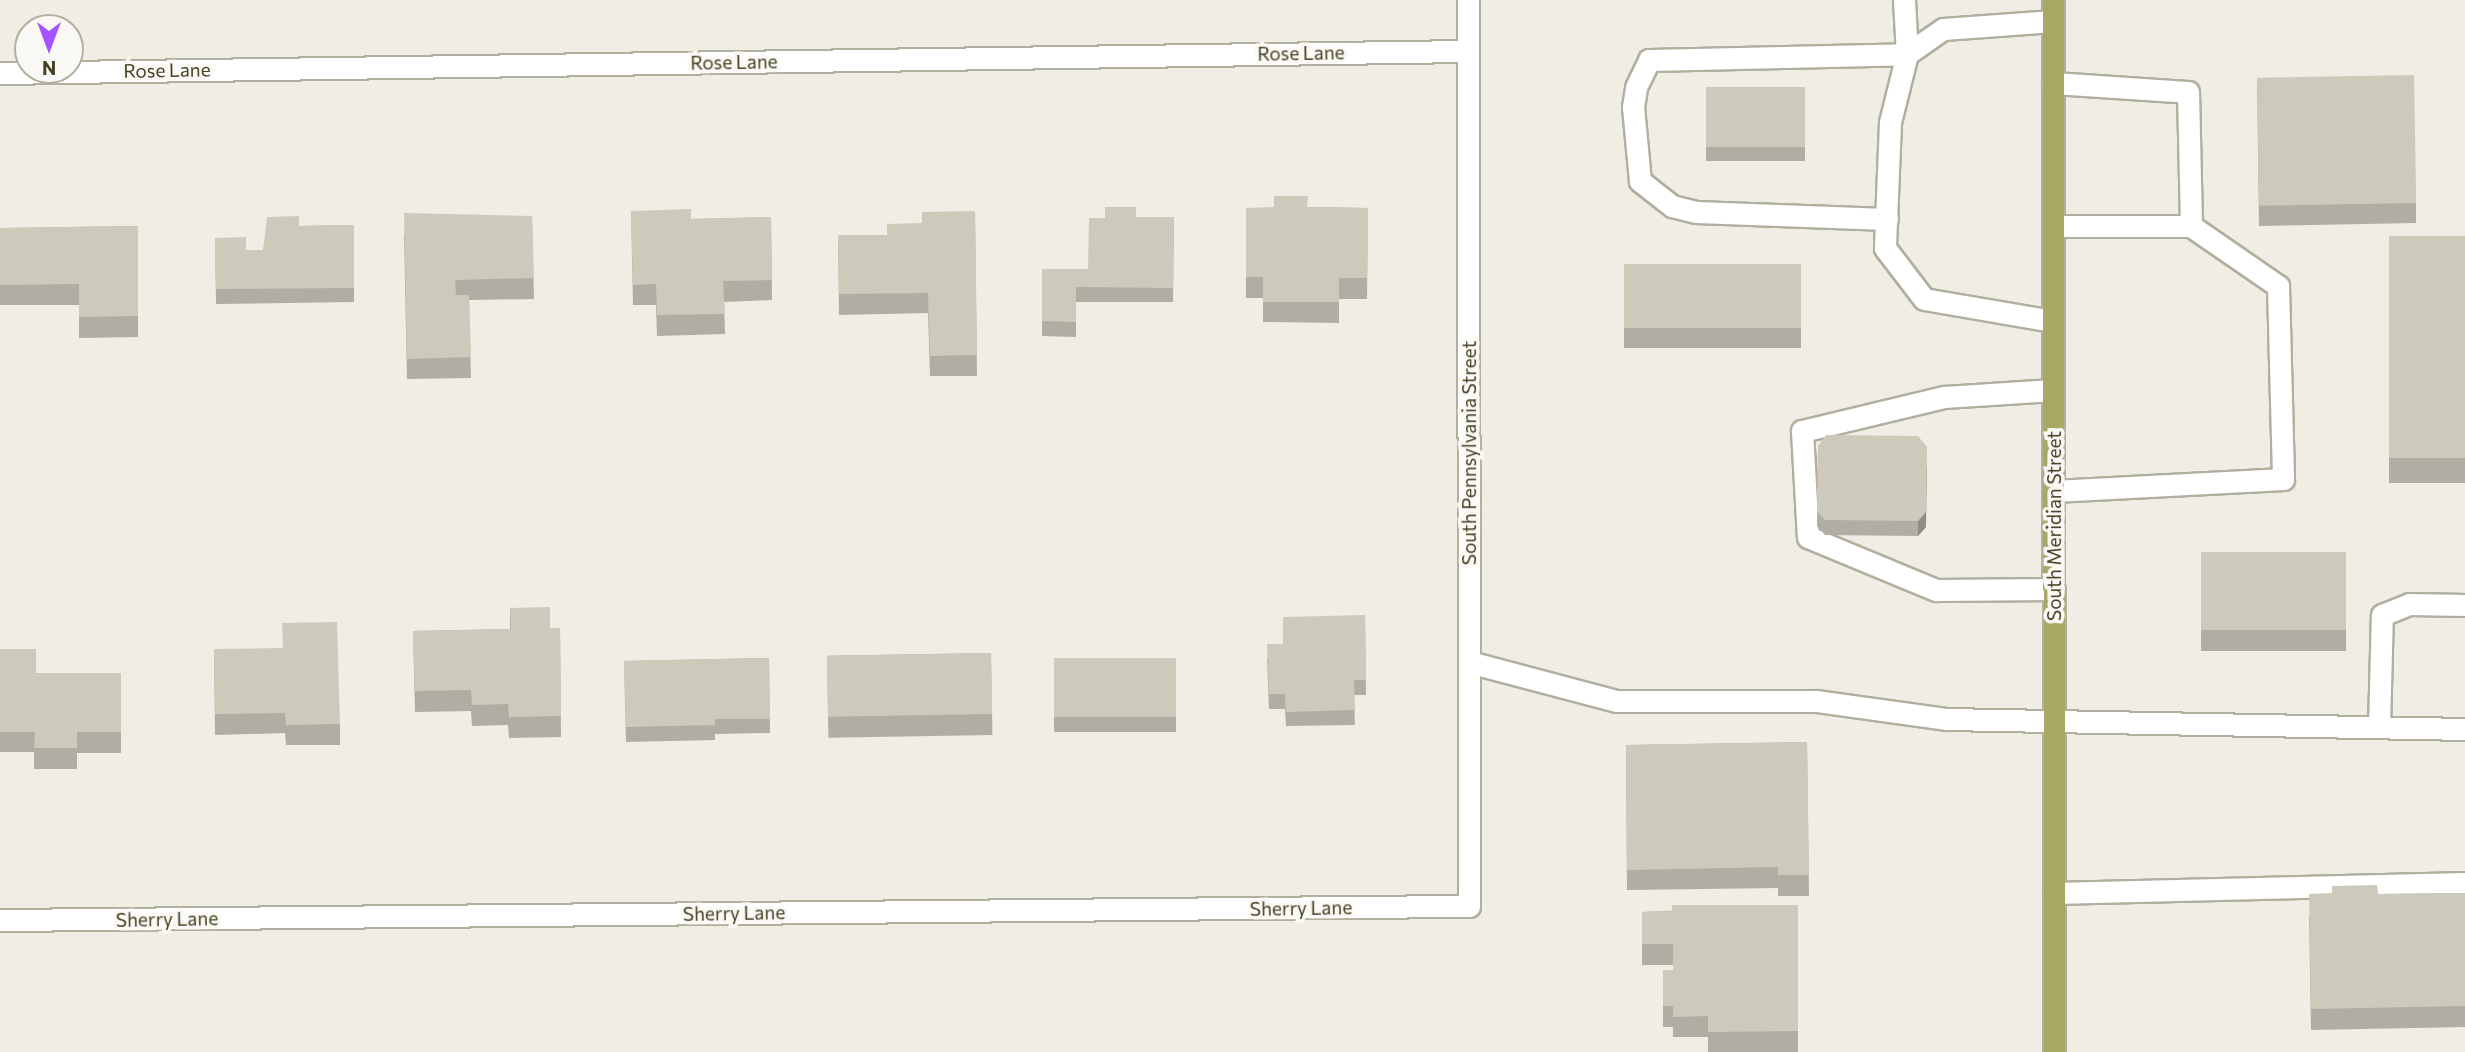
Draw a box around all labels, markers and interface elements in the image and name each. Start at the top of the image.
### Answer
north arrow [14,14,84,84]
street label: Rose Lane [1257,41,1345,65]
street label: Rose Lane [690,50,778,74]
text: N [42,57,56,80]
street label: Rose Lane [123,58,211,82]
street label: South Pennsylvania Street [1458,341,1480,565]
street label: South Meridian Street [2043,431,2065,621]
street label: Sherry Lane [1250,896,1352,920]
street label: Sherry Lane [683,901,785,925]
street label: Sherry Lane [116,907,218,931]

